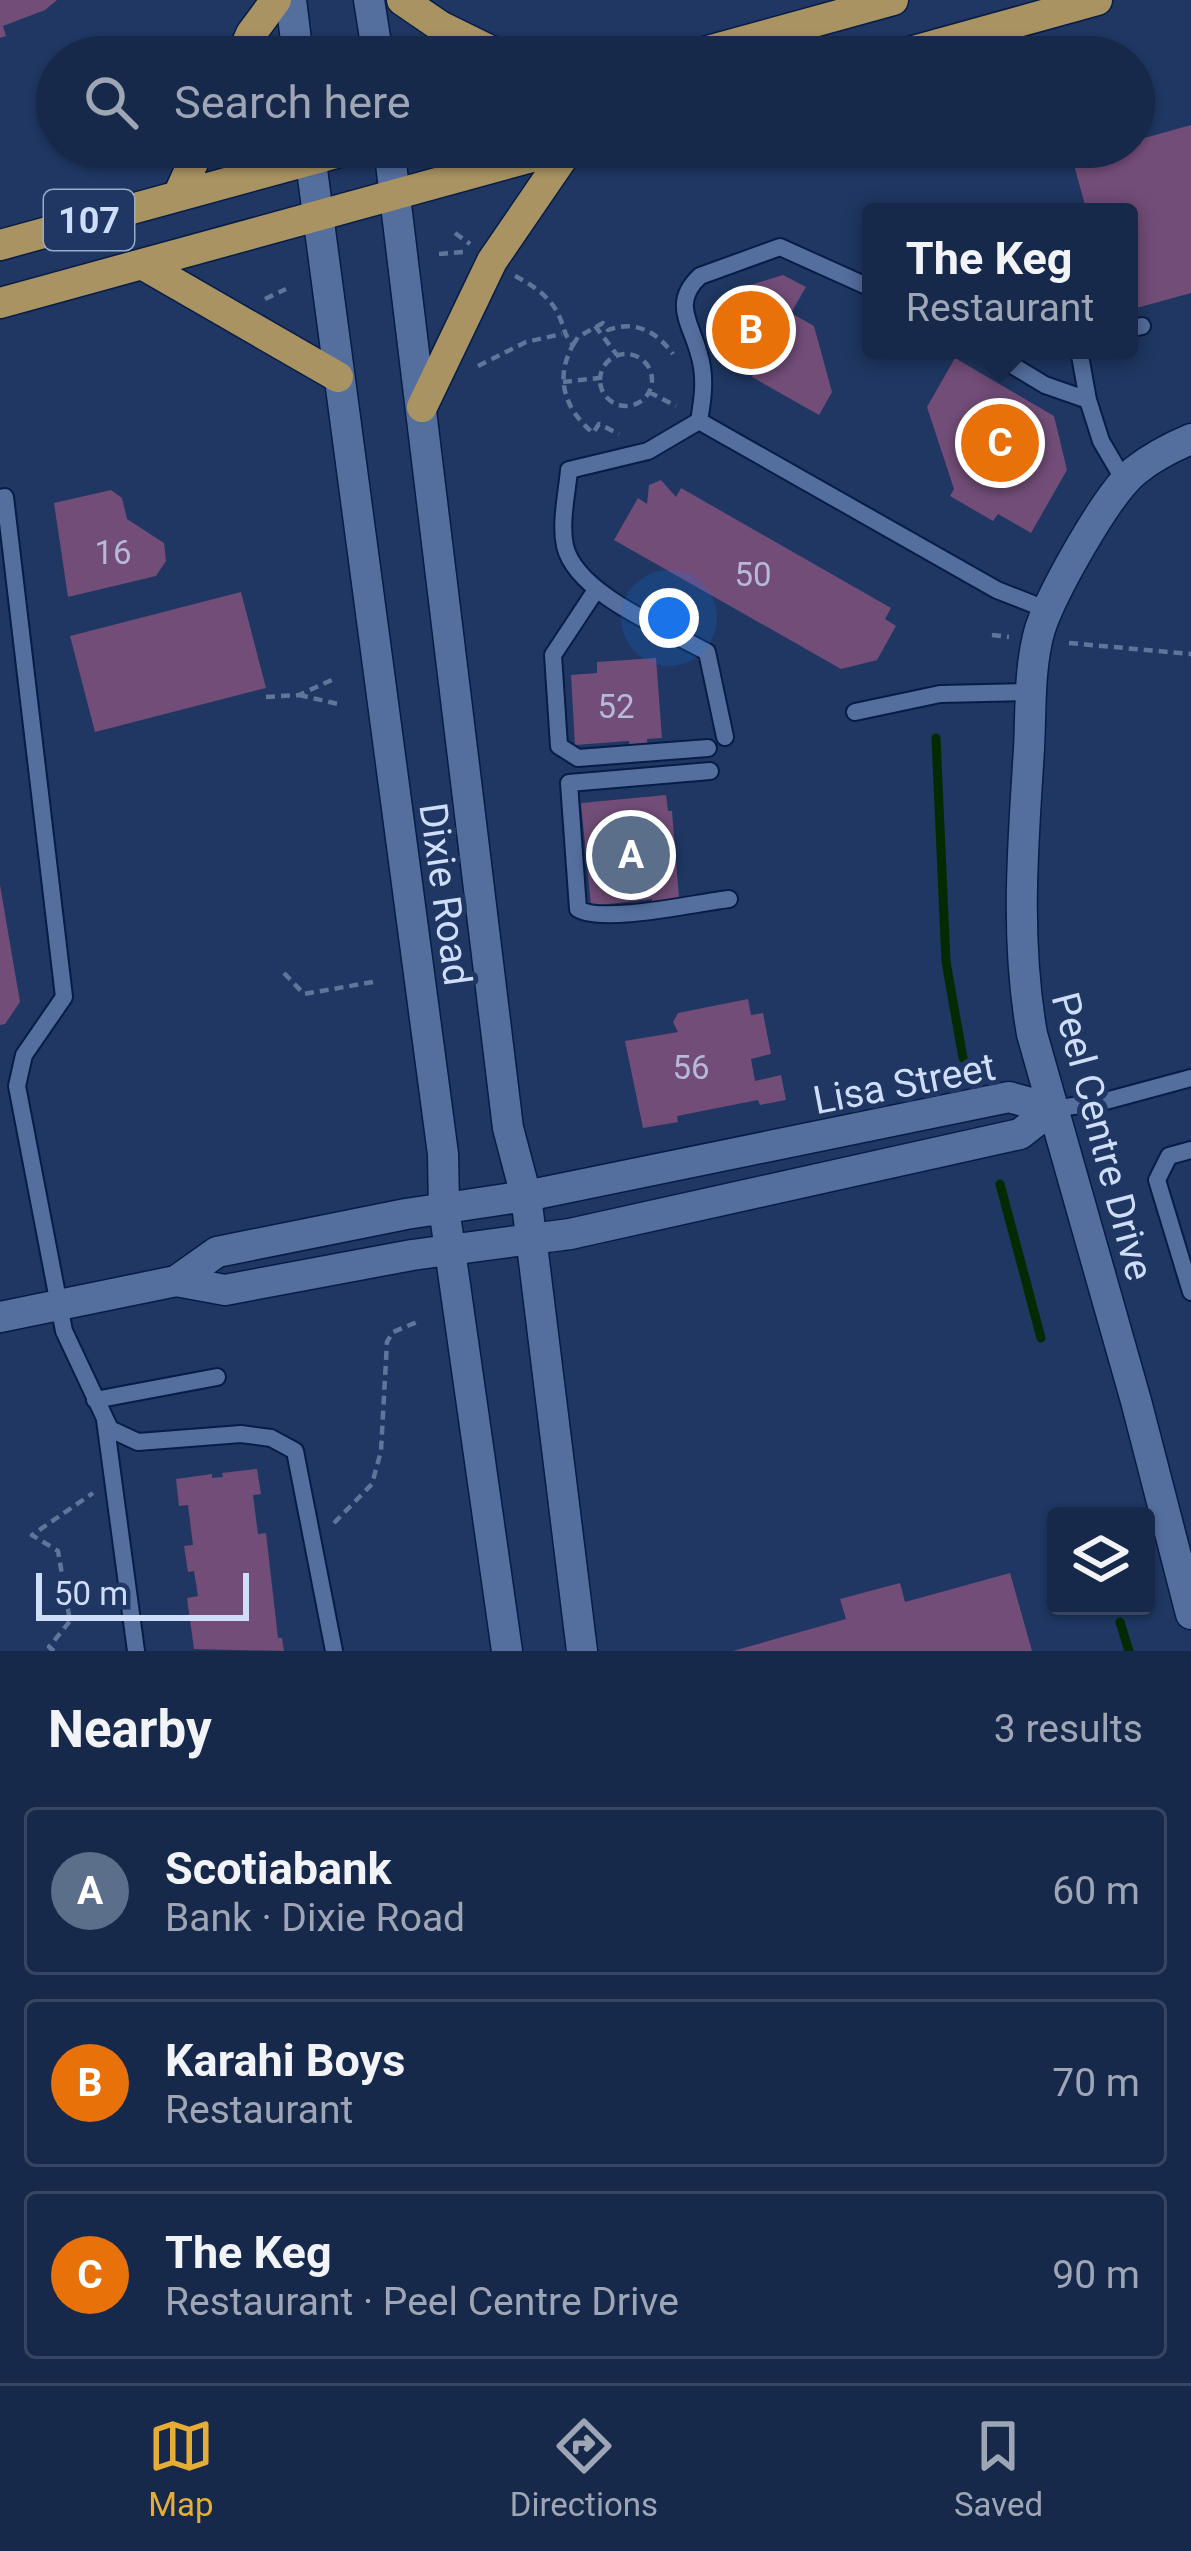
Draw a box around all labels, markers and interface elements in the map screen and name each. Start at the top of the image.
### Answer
search box [36,36,1155,168]
icon: search [78,69,144,135]
text: Search here [174,76,411,129]
road number: 107 [44,190,134,250]
popup [862,203,1138,359]
text: The Keg [906,232,1072,285]
pin: B [712,285,790,375]
text: Restaurant [906,285,1094,331]
pin: C [961,398,1039,488]
house number: 16 [94,533,132,572]
house number: 50 [734,555,772,594]
your location [639,588,699,648]
house number: 52 [597,687,635,726]
street label: Dixie Road [409,800,481,988]
pin: A [592,810,670,900]
street label: Peel Centre Drive [1042,987,1163,1285]
street label: Lisa Street [809,1044,999,1124]
house number: 56 [672,1048,710,1087]
map controls [1047,1507,1155,1615]
button: layers [1047,1507,1155,1615]
scale bar [36,1567,249,1620]
text: 50 m [54,1574,128,1613]
text: Nearby [48,1700,212,1759]
text: 3 results [994,1706,1143,1752]
text: Scotiabank [165,1842,391,1895]
text: A [77,1868,103,1914]
text: 60 m [1052,1868,1140,1914]
text: Bank · Dixie Road [165,1895,465,1941]
text: Karahi Boys [165,2034,405,2087]
text: B [78,2060,102,2106]
text: 70 m [1052,2060,1140,2106]
text: Restaurant [165,2087,353,2133]
text: The Keg [165,2226,332,2279]
text: C [77,2252,103,2298]
text: 90 m [1052,2252,1140,2298]
text: Restaurant · Peel Centre Drive [165,2279,679,2325]
tab: Map [148,2413,214,2524]
tab: Directions [510,2413,658,2524]
tab: Saved [954,2413,1043,2524]

